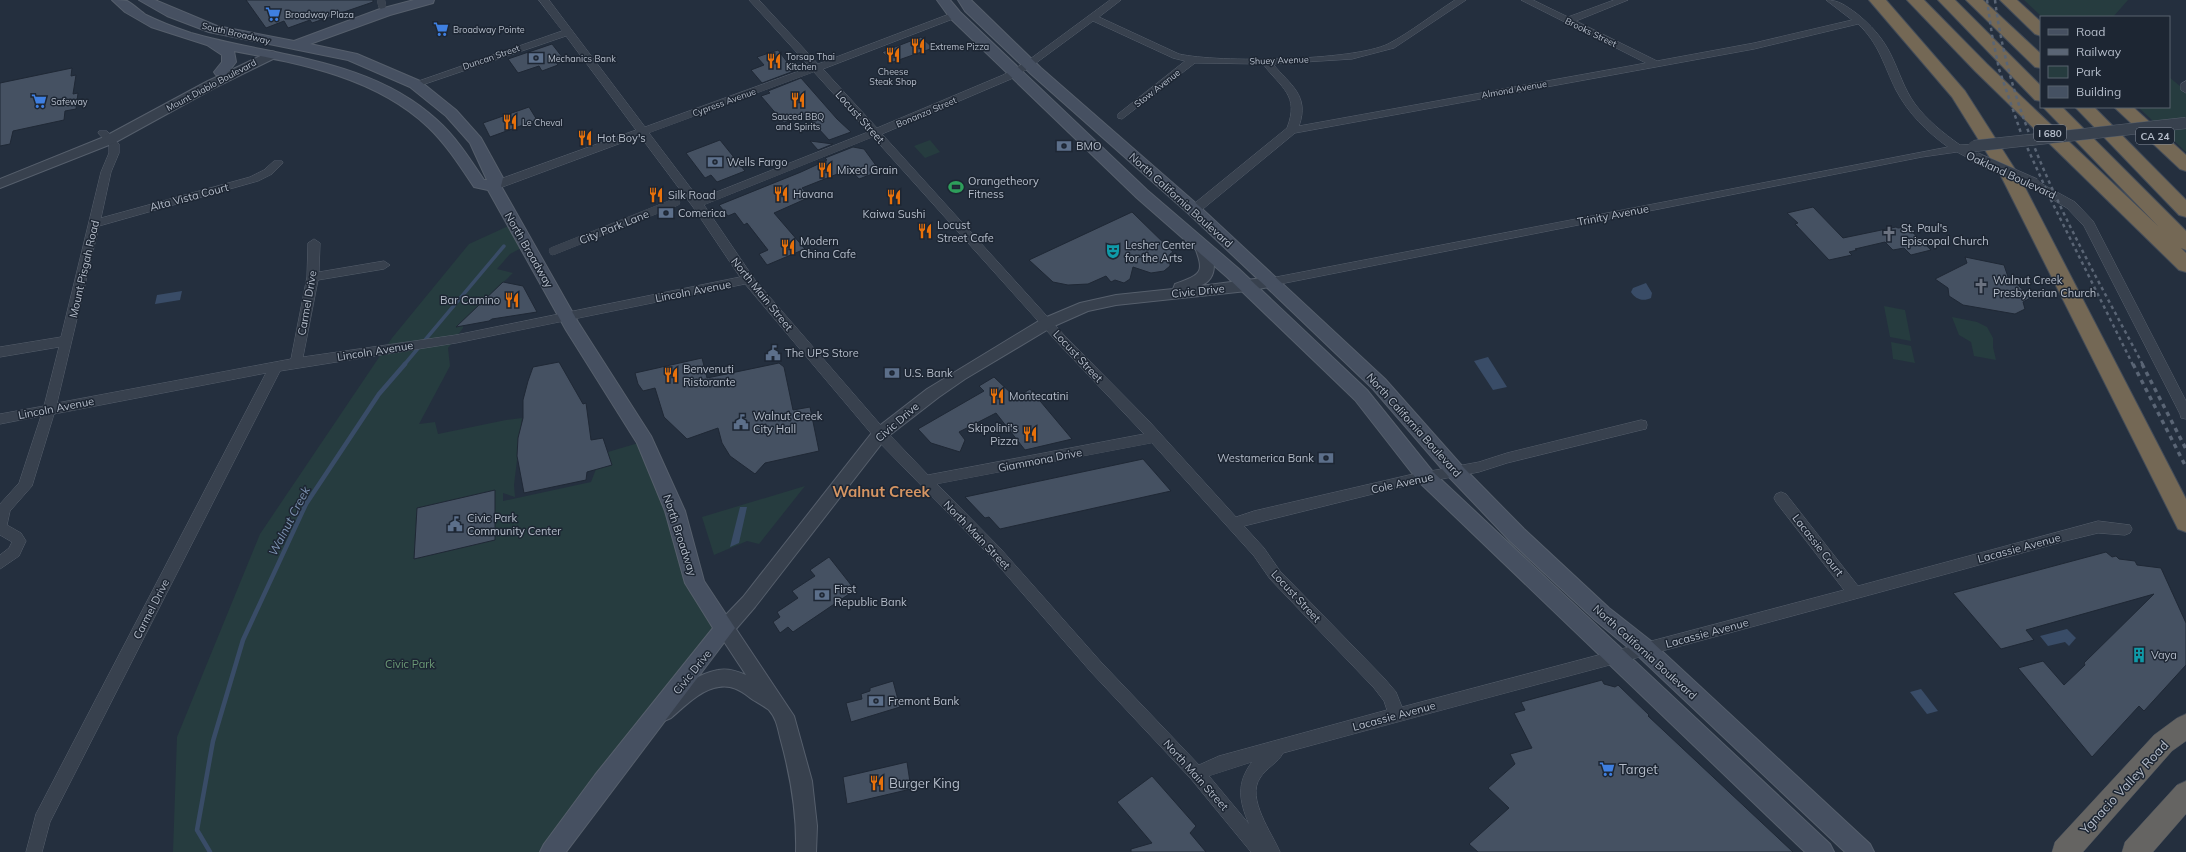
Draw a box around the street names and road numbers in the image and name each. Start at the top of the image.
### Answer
street label: Brooks Street [1563,15,1619,49]
street label: South Broadway [201,20,271,47]
street label: Duncan Street [461,42,521,72]
street label: Shuey Avenue [1249,53,1309,68]
street label: Mount Diablo Boulevard [164,57,258,113]
street label: Stow Avenue [1132,67,1182,109]
street label: Almond Avenue [1480,78,1548,100]
street label: Cypress Avenue [691,85,758,120]
street label: Locust Street [833,88,888,147]
street label: Bonanza Street [894,94,958,130]
road number: I 680 [2034,125,2066,141]
road number: CA 24 [2136,128,2174,144]
street label: Oakland Boulevard [1964,148,2058,202]
street label: North California Boulevard [1126,150,1236,250]
street label: Alta Vista Court [148,180,230,214]
street label: Trinity Avenue [1576,201,1650,229]
street label: City Park Lane [577,207,651,247]
street label: North Broadway [502,210,556,290]
street label: Mount Pisgah Road [66,219,102,319]
street label: North Main Street [728,254,796,334]
street label: Carmel Drive [294,269,320,337]
street label: Lincoln Avenue [654,277,732,305]
street label: Civic Drive [1171,281,1225,301]
street label: Locust Street [1050,327,1106,385]
street label: Lincoln Avenue [336,338,414,364]
street label: North California Boulevard [1364,370,1464,480]
street label: Lincoln Avenue [17,394,95,422]
street label: Civic Drive [872,399,922,445]
street label: Giammona Drive [997,445,1083,475]
street label: Cole Avenue [1370,470,1434,496]
street label: North Broadway [660,493,700,578]
street label: North Main Street [941,498,1014,572]
street label: Lacassie Court [1789,511,1847,579]
street label: Lacassie Avenue [1976,530,2062,566]
street label: Locust Street [1268,567,1324,625]
street label: Carmel Drive [130,577,172,641]
street label: North California Boulevard [1590,602,1700,702]
street label: Lacassie Avenue [1664,615,1750,651]
street label: Civic Drive [670,647,714,697]
street label: Lacassie Avenue [1351,698,1437,734]
street label: North Main Street [1161,737,1232,813]
street label: Ygnacio Valley Road [2076,737,2171,838]

